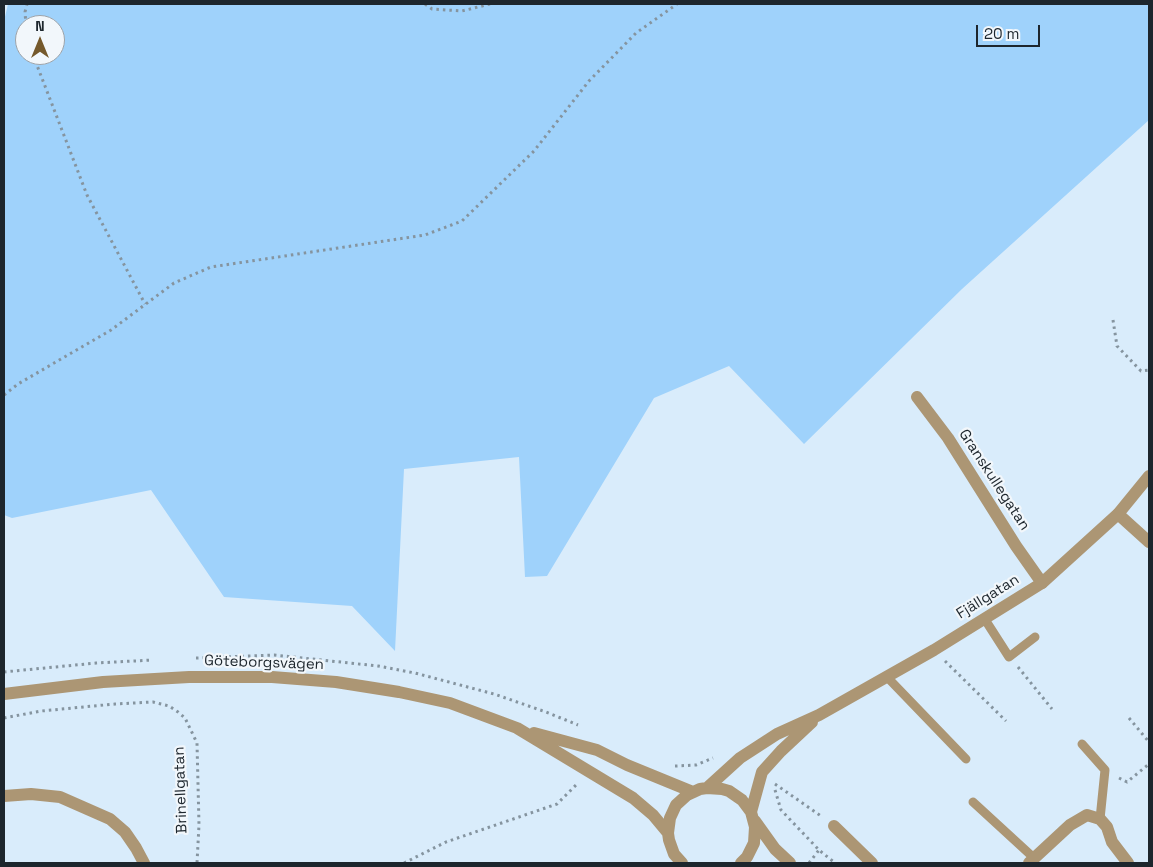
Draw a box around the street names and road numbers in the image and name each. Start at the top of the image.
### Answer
street label: Granskullegatan [955,426,1033,534]
street label: Fjällgatan [953,571,1023,623]
street label: Göteborgsvägen [204,652,324,674]
street label: Brinellgatan [170,746,192,834]

